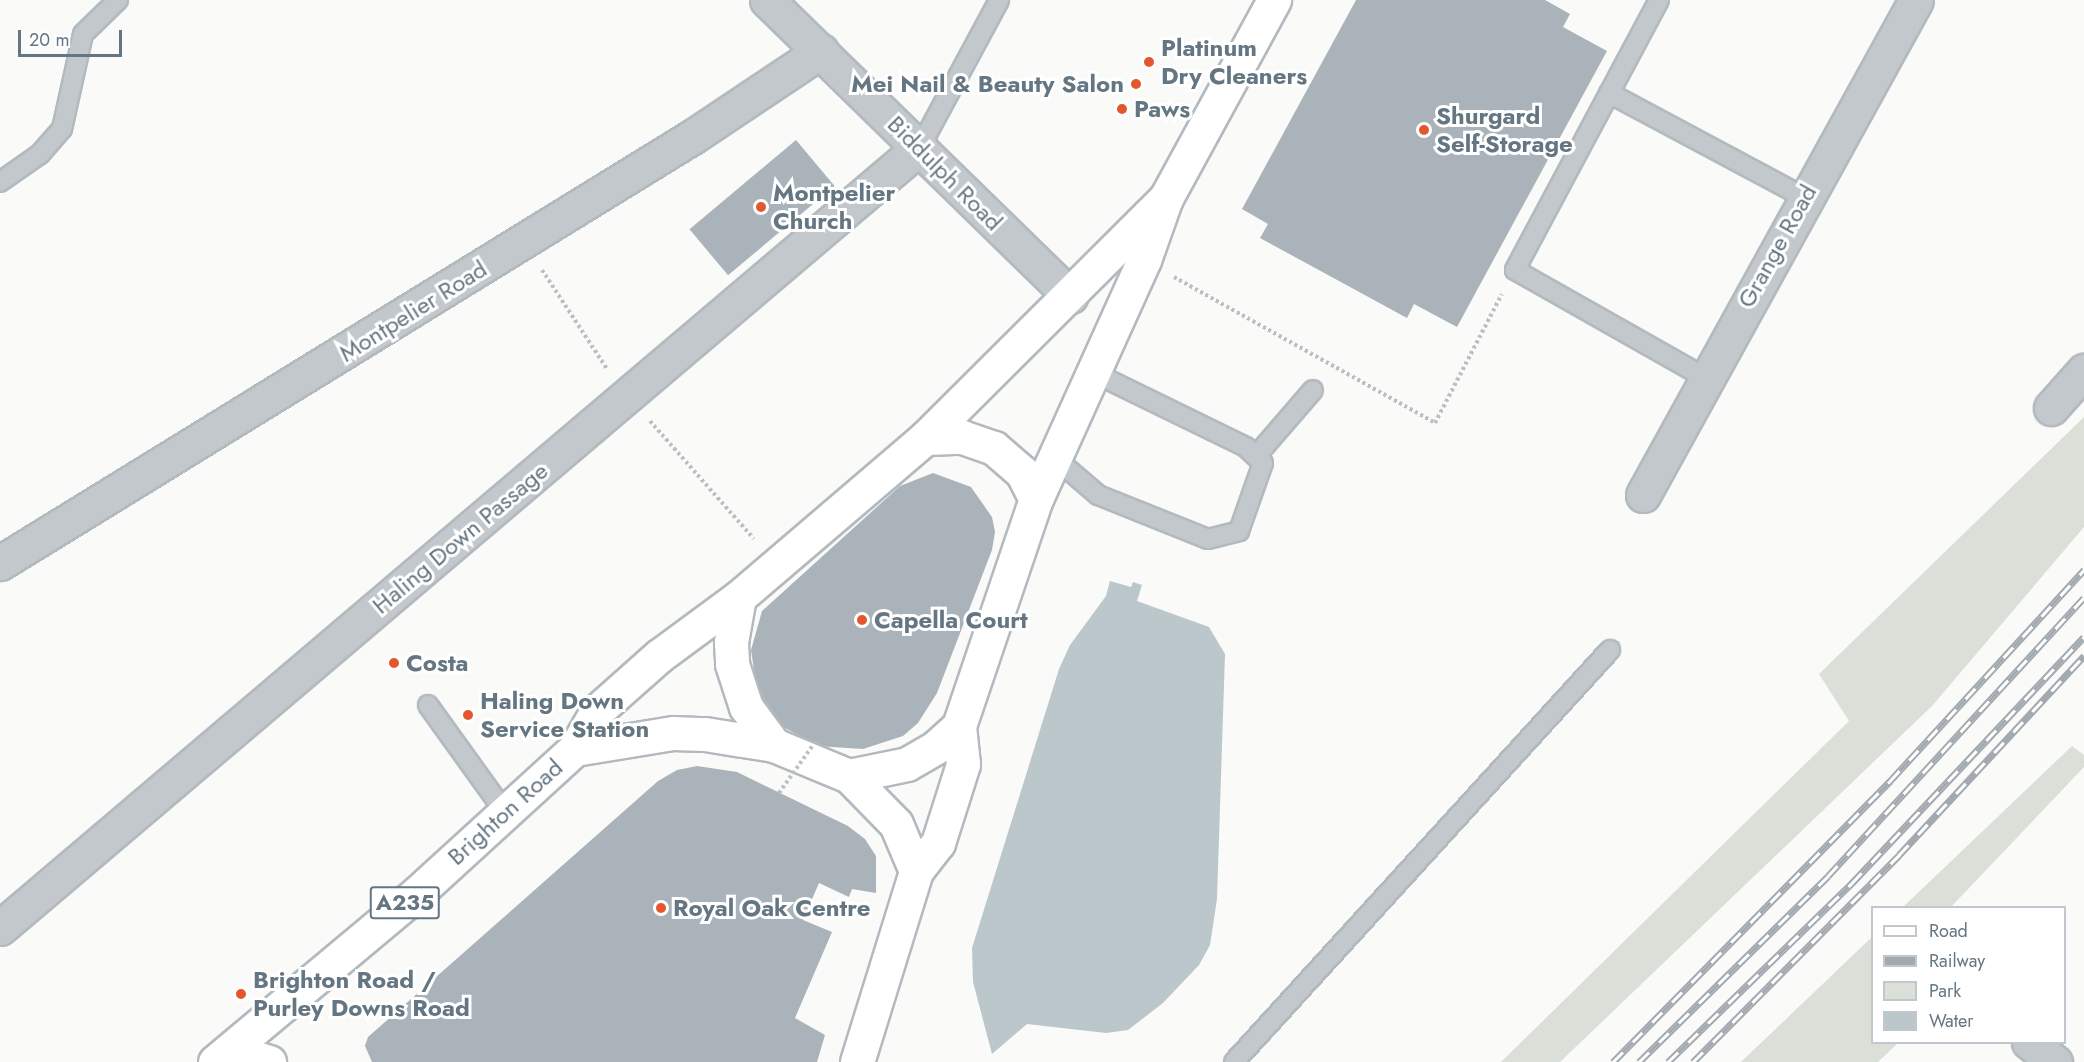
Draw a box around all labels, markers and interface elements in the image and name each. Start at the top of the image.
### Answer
scale bar [21,18,124,56]
text: 20 m [29,27,69,53]
place label: Platinum Dry Cleaners [1161,34,1307,90]
marker: Platinum Dry Cleaners [1142,55,1156,69]
place label: Mei Nail & Beauty Salon [851,70,1124,98]
marker: Mei Nail & Beauty Salon [1129,77,1143,91]
place label: Paws [1134,95,1190,123]
marker: Paws [1115,102,1129,116]
place label: Shurgard Self-Storage [1436,102,1573,158]
street label: Biddulph Road [882,110,1008,236]
marker: Shurgard Self-Storage [1417,123,1431,137]
place label: Montpelier Church [773,179,895,235]
street label: Grange Road [1731,180,1823,312]
marker: Montpelier Church [754,200,768,214]
street label: Montpelier Road [334,254,492,368]
street label: Haling Down Passage [366,456,554,620]
place label: Capella Court [874,606,1028,634]
marker: Capella Court [855,613,869,627]
place label: Costa [406,649,468,677]
marker: Costa [387,656,401,670]
place label: Haling Down Service Station [480,687,649,743]
marker: Haling Down Service Station [461,708,475,722]
street label: Brighton Road [442,753,568,871]
road number: A235 [369,884,441,922]
place label: Royal Oak Centre [673,894,870,922]
marker: Royal Oak Centre [654,901,668,915]
legend [1871,906,2066,1044]
text: Road [1929,918,1968,944]
text: Railway [1929,948,1985,974]
place label: Brighton Road / Purley Downs Road [253,966,470,1022]
text: Park [1929,978,1961,1004]
marker: Brighton Road / Purley Downs Road [234,987,248,1001]
text: Water [1929,1008,1973,1034]

